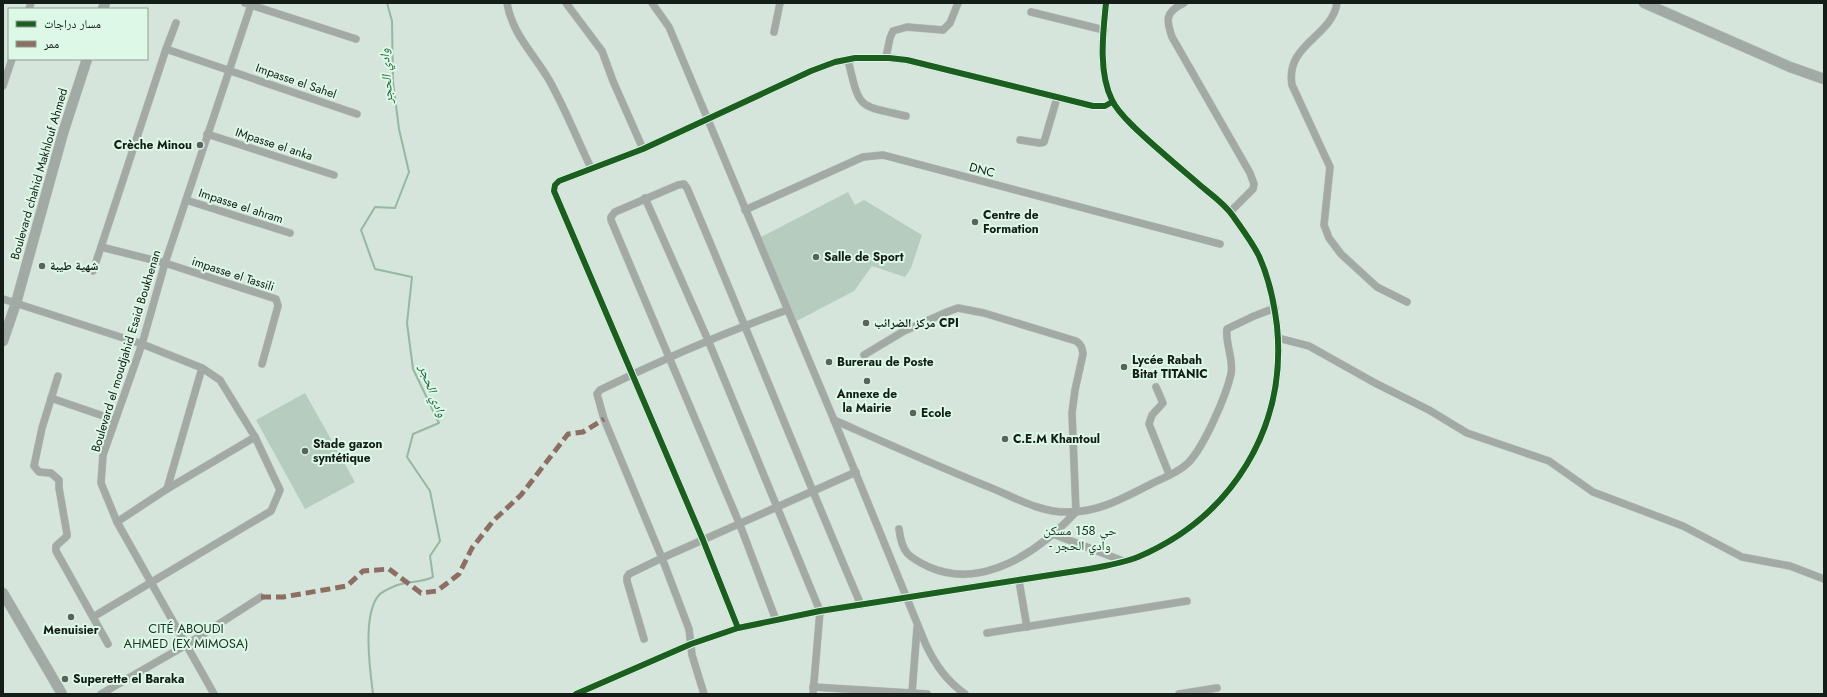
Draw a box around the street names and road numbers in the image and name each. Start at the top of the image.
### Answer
street label: Impasse el Sahel [253,59,339,103]
street label: Boulevard chahid Makhlouf Ahmed [6,86,72,262]
street label: IMpasse el anka [233,123,315,165]
street label: DNC [967,158,997,182]
street label: Impasse el ahram [196,184,286,228]
street label: Boulevard el moudjahid Esaid Boukhenan [87,248,165,454]
street label: impasse el Tassili [189,252,277,296]

